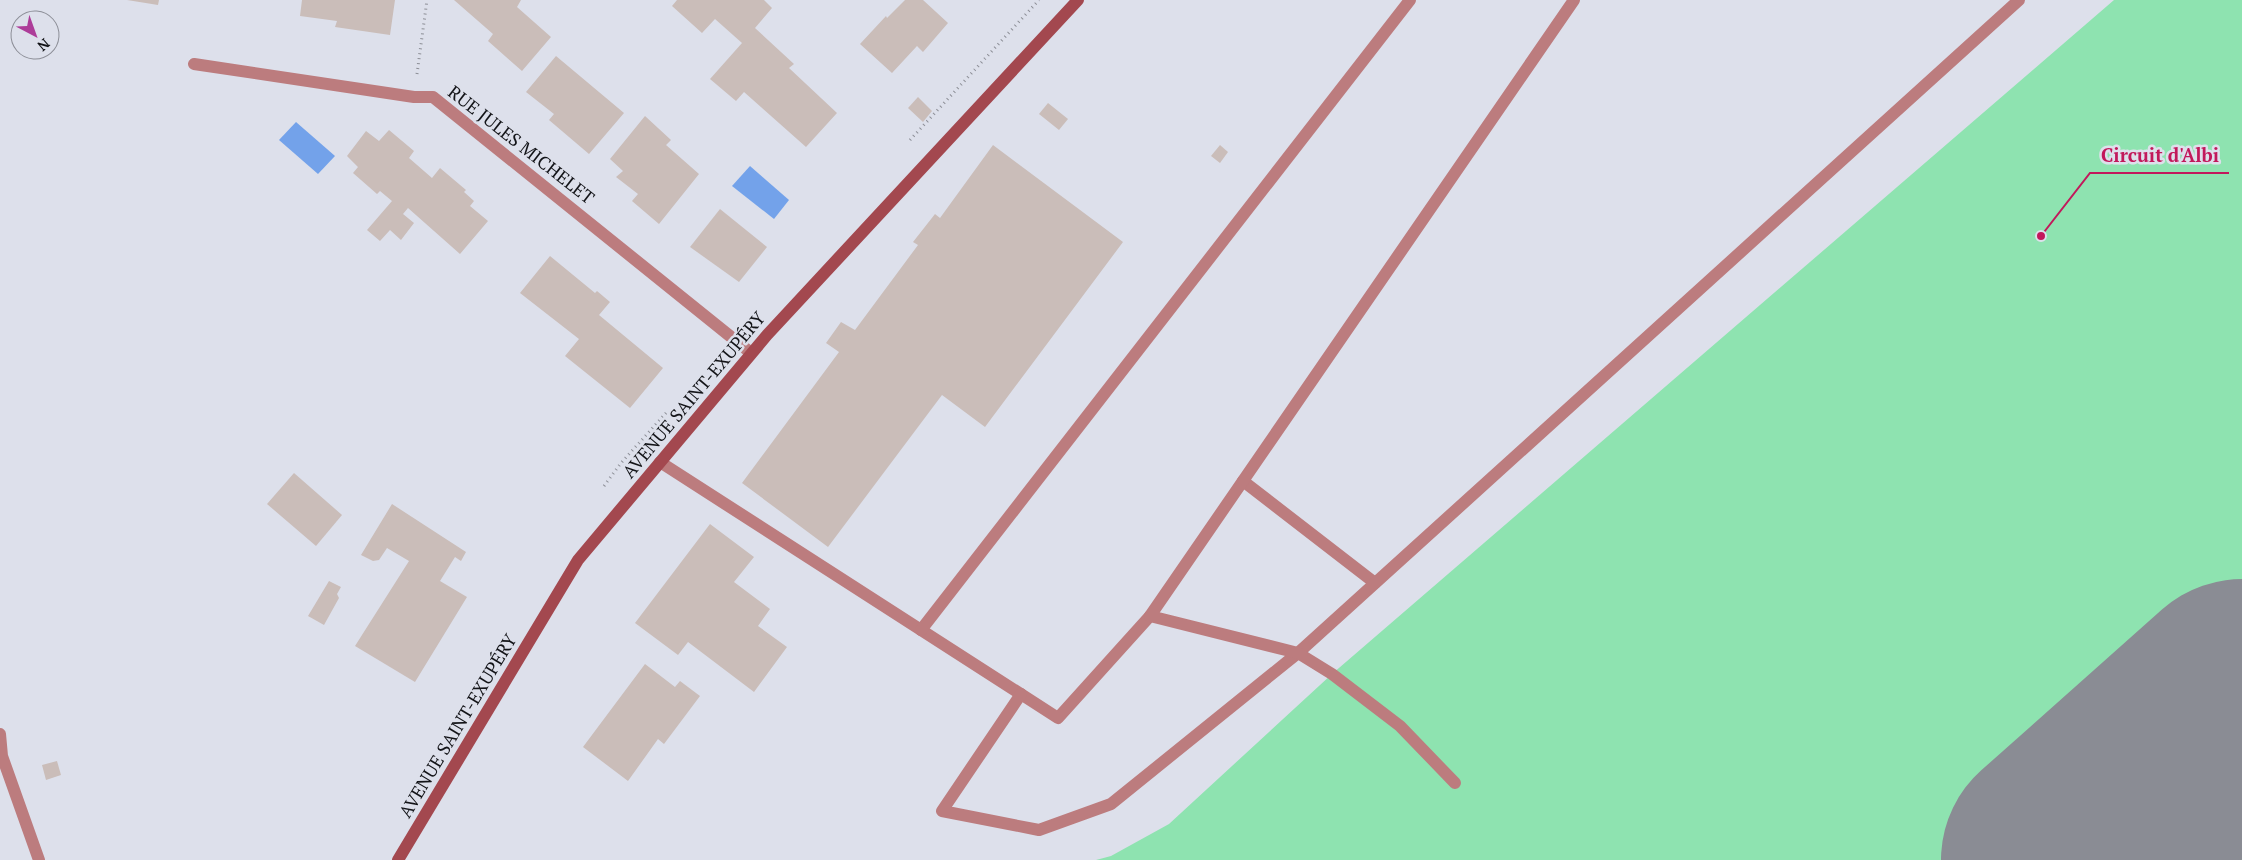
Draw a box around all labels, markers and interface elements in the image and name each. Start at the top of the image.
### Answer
north arrow [10,10,60,60]
text: N [33,35,54,56]
street label: RUE JULES MICHELET [443,79,600,209]
callout: Circuit d'Albi [2090,139,2229,173]
text: Circuit d'Albi [2101,142,2219,167]
street label: AVENUE SAINT-EXUPÉRY [616,306,770,483]
street label: AVENUE SAINT-EXUPÉRY [393,629,522,822]

